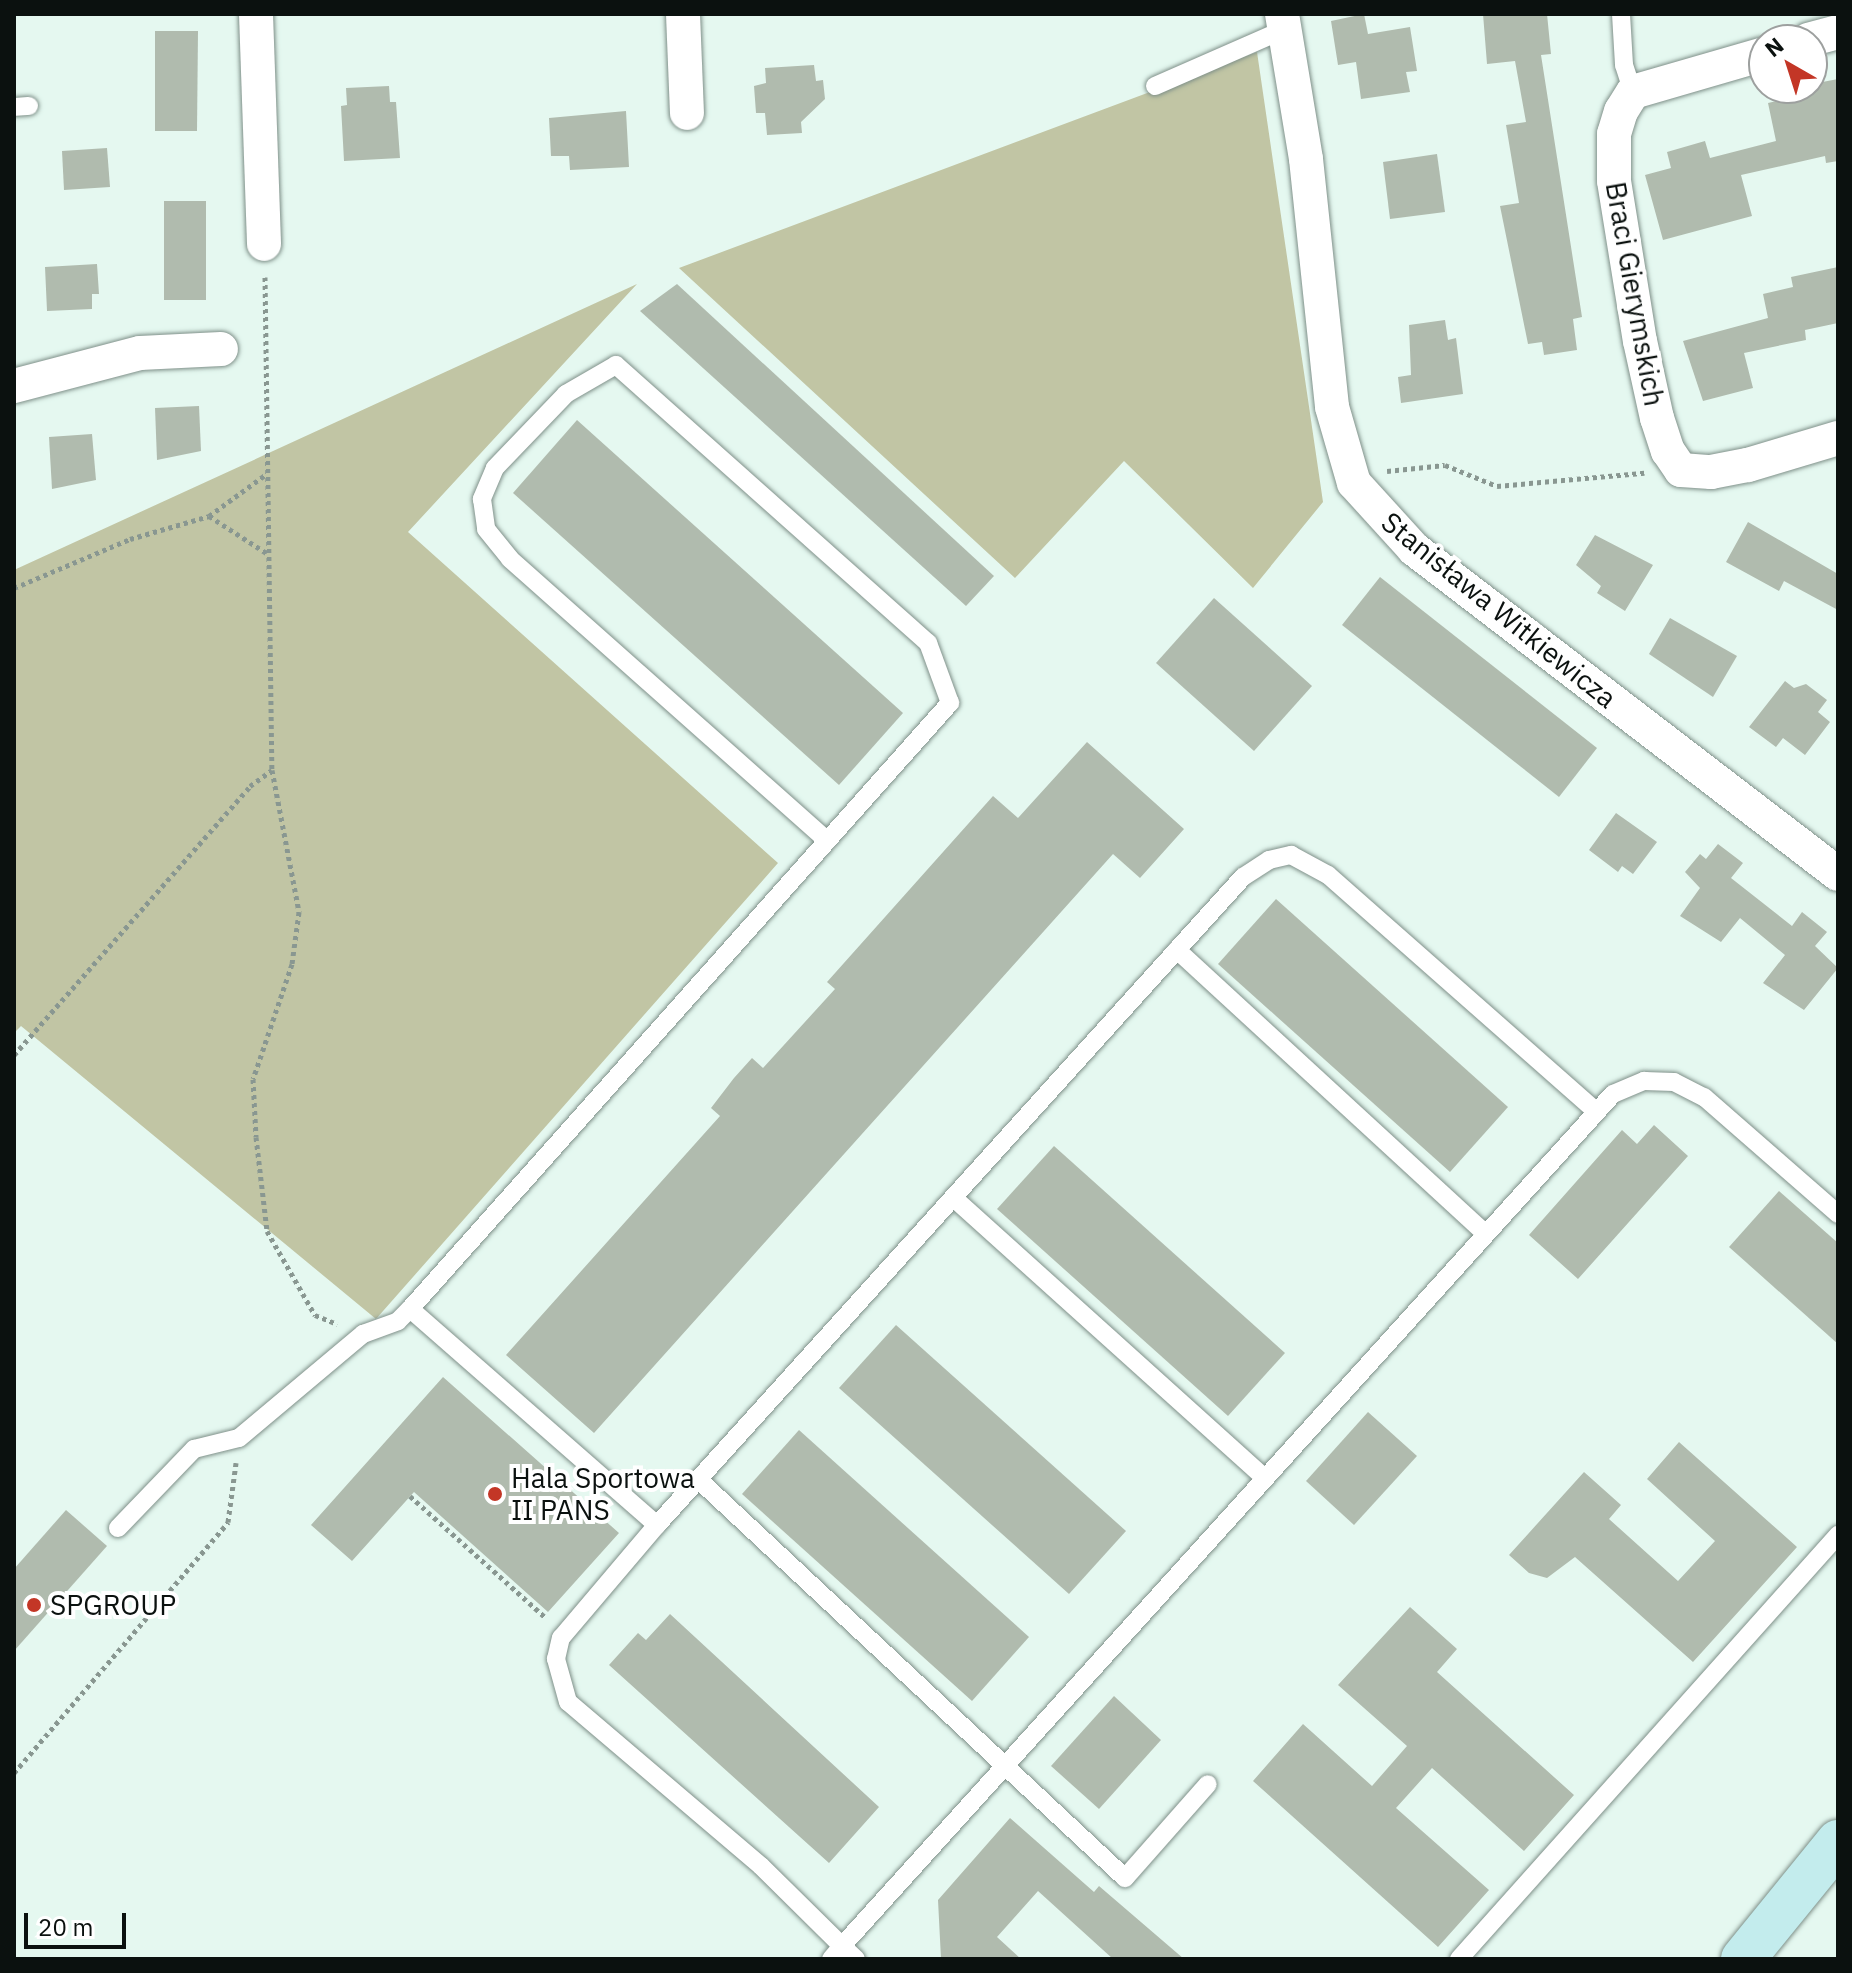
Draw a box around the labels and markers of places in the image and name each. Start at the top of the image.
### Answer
place label: Hala Sportowa II PANS [511,1461,695,1527]
marker: Hala Sportowa II PANS [486,1485,504,1503]
place label: SPGROUP [50,1588,176,1622]
marker: SPGROUP [25,1596,43,1614]

